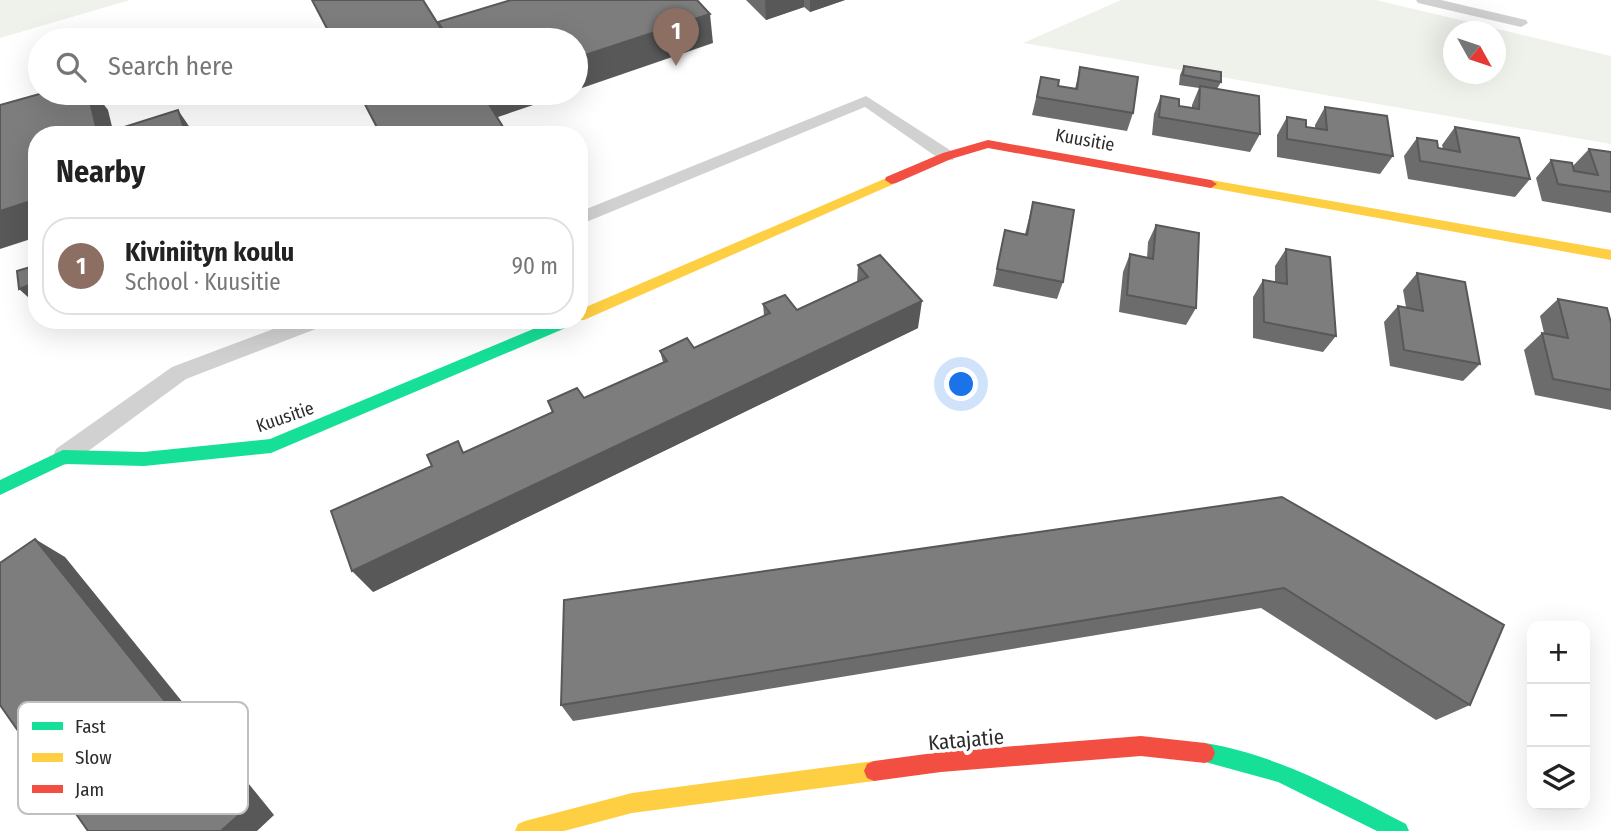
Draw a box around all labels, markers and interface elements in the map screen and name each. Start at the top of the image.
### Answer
pin: 1 [653,8,699,66]
north arrow [1443,21,1506,84]
search box [28,28,588,105]
icon: search [52,48,90,86]
text: Search here [108,51,233,82]
street label: Kuusitie [1054,124,1116,156]
text: Nearby [56,154,145,190]
text: Kiviniityn koulu [125,237,294,268]
text: 1 [76,252,86,280]
text: 90 m [512,252,558,280]
text: School · Kuusitie [125,268,281,296]
your location [944,367,978,401]
street label: Kuusitie [253,397,317,437]
map controls [1527,621,1590,810]
button: + [1527,621,1590,684]
button: − [1527,684,1590,747]
legend [18,702,248,814]
text: Fast [75,715,106,738]
street label: Katajatie [927,724,1005,756]
text: Slow [75,746,112,769]
button: layers [1527,747,1590,810]
text: Jam [75,778,104,801]

